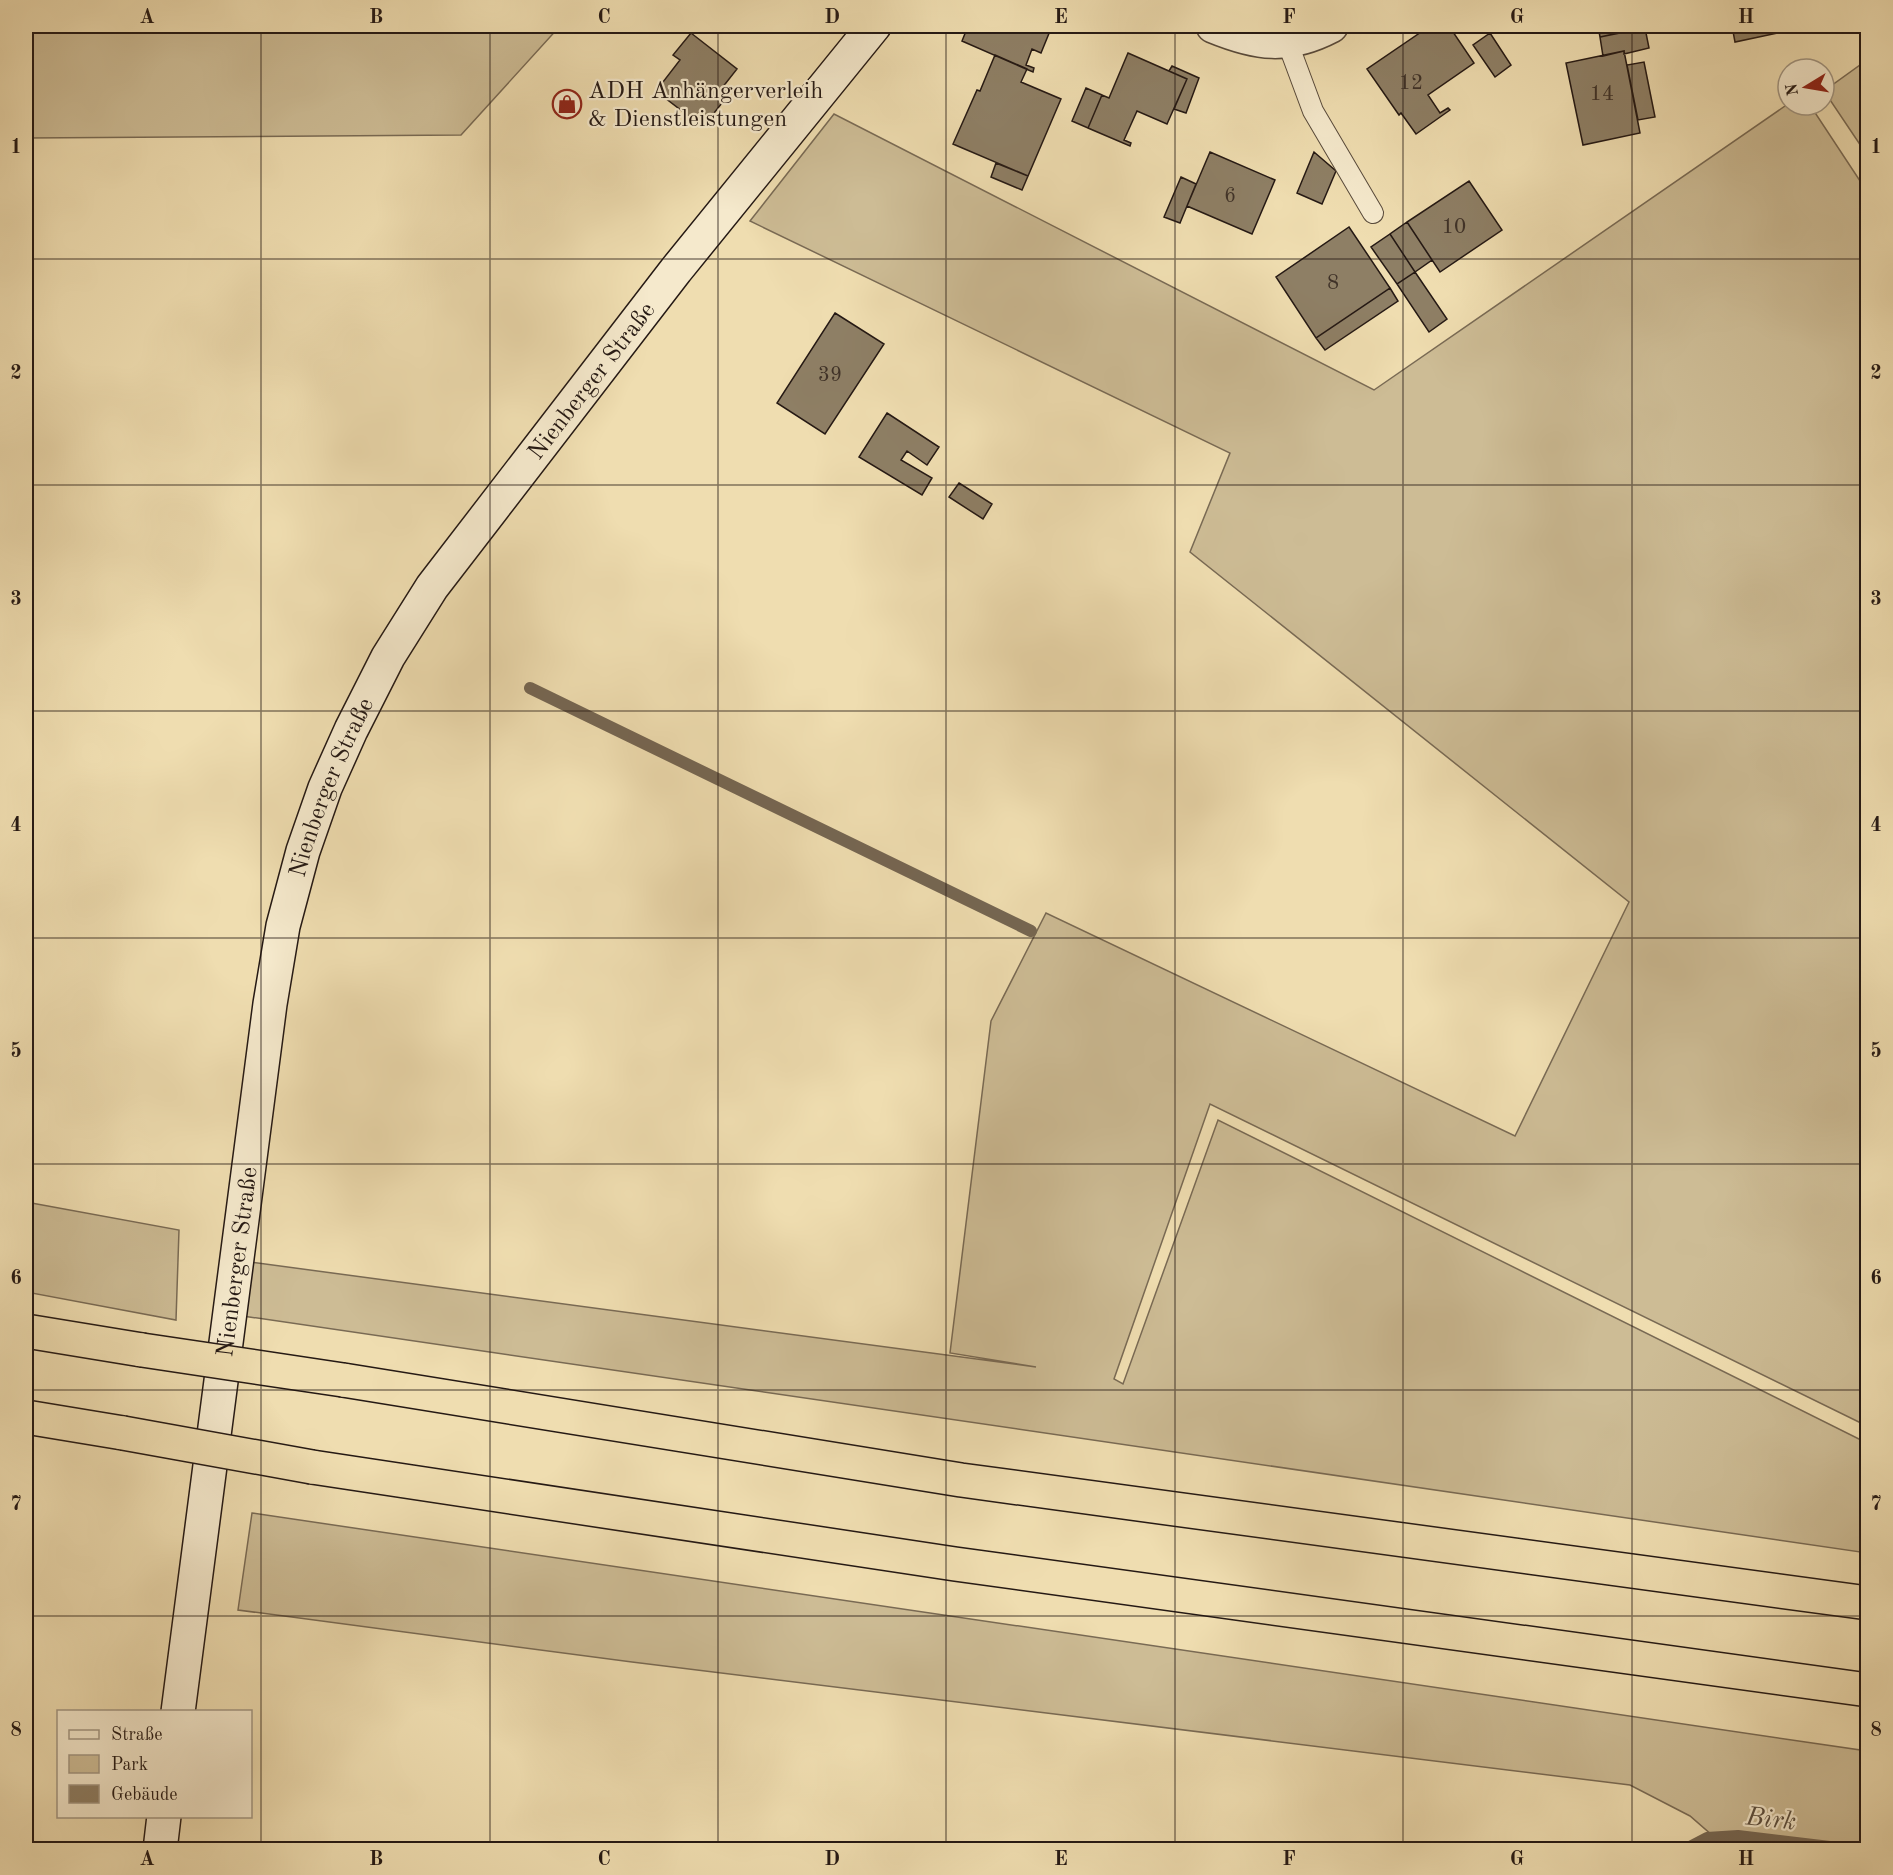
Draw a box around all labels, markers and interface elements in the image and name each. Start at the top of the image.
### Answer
text: A [139,8,155,28]
text: B [369,8,383,28]
text: C [597,8,611,28]
text: D [824,8,840,28]
text: E [1054,8,1068,28]
text: F [1282,8,1296,28]
text: G [1510,8,1524,28]
text: H [1738,8,1754,28]
north arrow [1776,57,1836,117]
house number: 12 [1399,73,1423,94]
place label: ADH Anhängerverleih & Dienstleistungen [588,80,823,132]
text: N [1784,81,1802,97]
house number: 14 [1590,84,1614,105]
shop icon: ADH Anhängerverleih & Dienstleistungen [551,88,583,120]
text: 1 [10,138,22,158]
text: 1 [1870,138,1882,158]
house number: 6 [1224,186,1236,207]
house number: 10 [1442,217,1466,238]
house number: 8 [1327,273,1339,294]
street label: Nienberger Straße [525,299,660,465]
text: 2 [10,364,22,384]
text: 2 [1870,364,1882,384]
house number: 39 [818,365,842,386]
text: 3 [10,590,22,610]
text: 3 [1870,590,1882,610]
street label: Nienberger Straße [287,694,379,880]
text: 4 [10,816,22,836]
text: 4 [1870,816,1882,836]
text: 5 [10,1041,22,1062]
text: 5 [1870,1041,1882,1062]
street label: Nienberger Straße [214,1166,263,1359]
text: 6 [10,1269,22,1289]
text: 6 [1870,1269,1882,1289]
text: 7 [10,1495,22,1515]
text: 7 [1870,1495,1882,1515]
legend [57,1710,252,1818]
text: 8 [10,1721,22,1741]
text: 8 [1870,1721,1882,1741]
text: Straße [111,1726,162,1744]
text: Park [111,1756,148,1774]
text: Gebäude [111,1786,178,1804]
water label: Birk [1743,1804,1797,1836]
text: A [139,1850,155,1870]
text: B [369,1850,383,1870]
text: C [597,1850,611,1870]
text: D [824,1850,840,1870]
text: E [1054,1850,1068,1870]
text: F [1282,1850,1296,1870]
text: G [1510,1850,1524,1870]
text: H [1738,1850,1754,1870]

